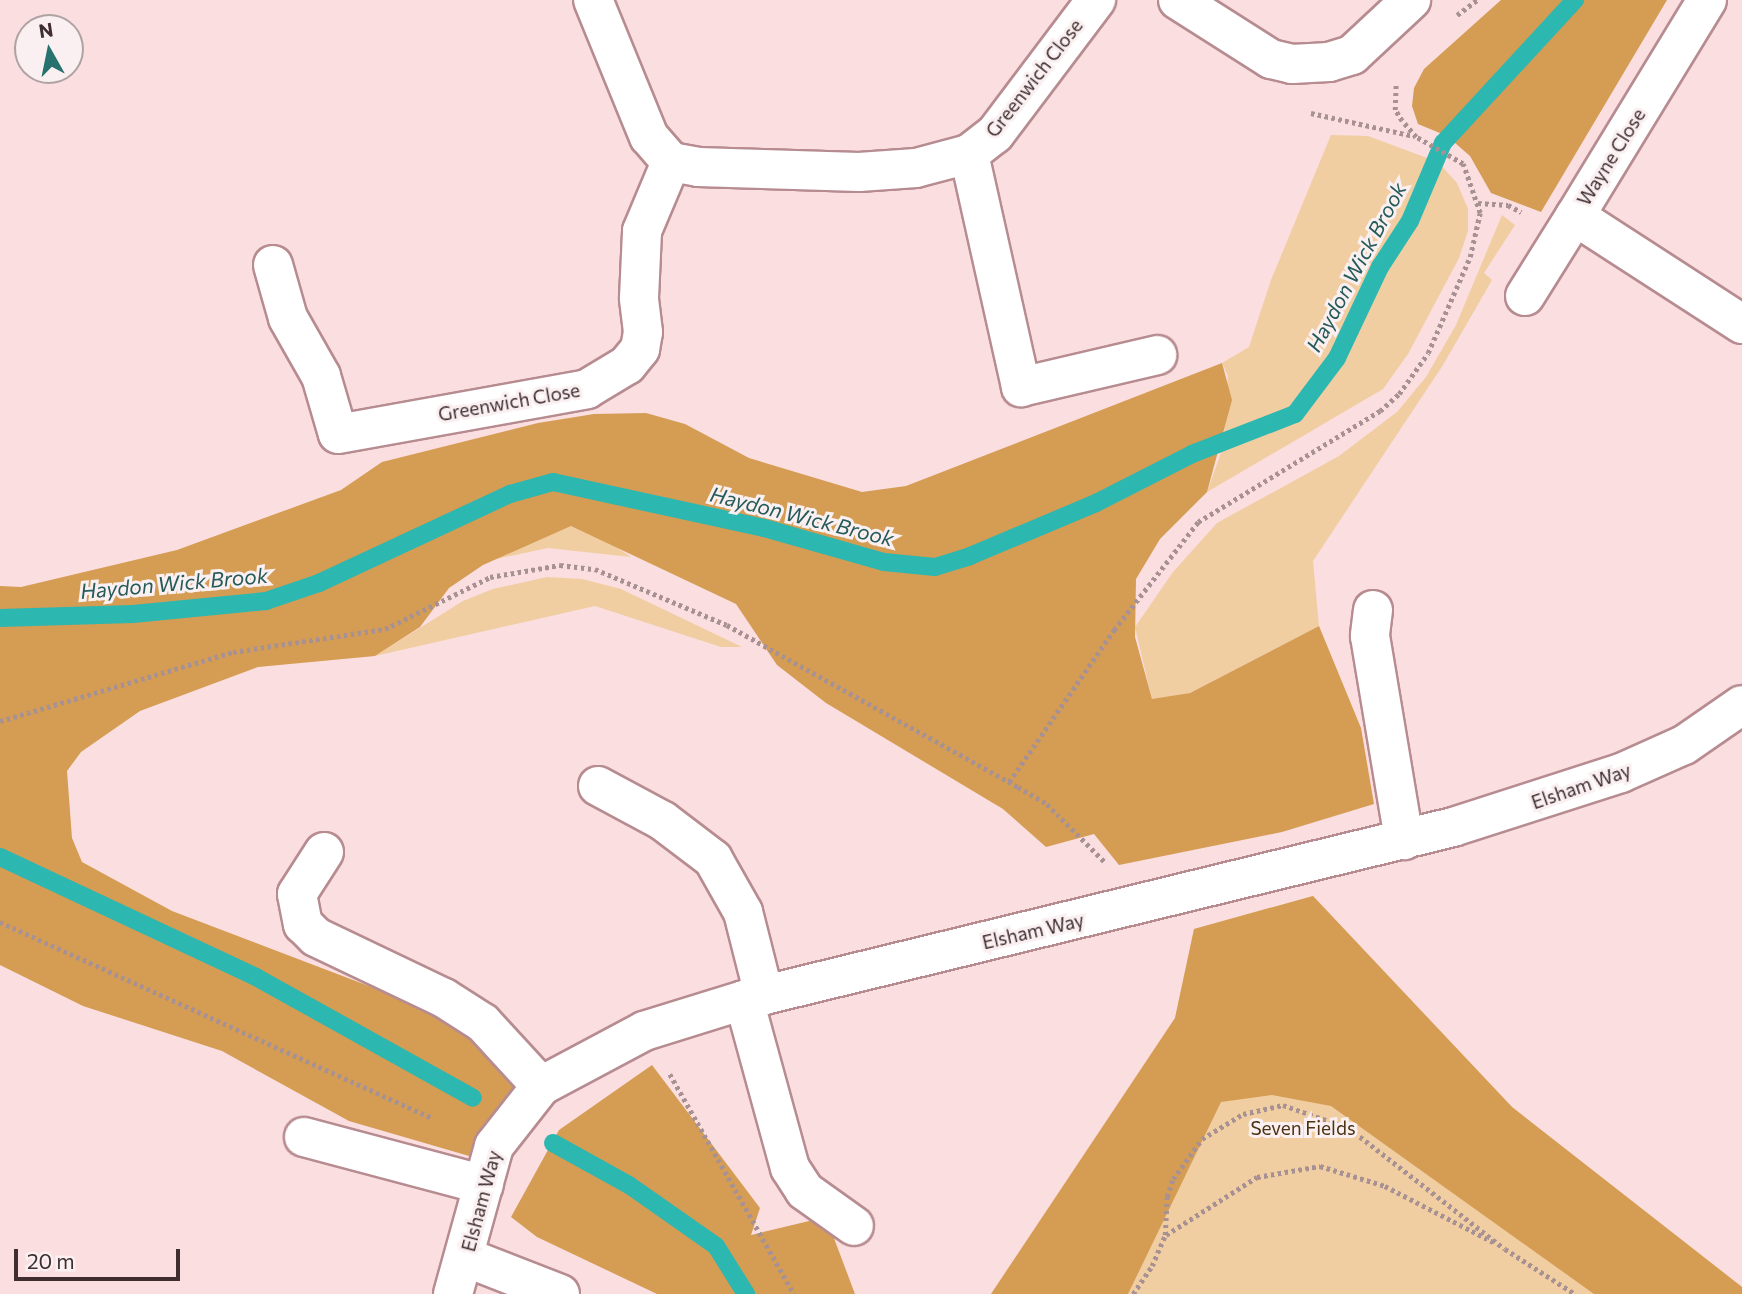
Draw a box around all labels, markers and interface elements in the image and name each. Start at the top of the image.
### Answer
north arrow [14,14,84,84]
street label: Greenwich Close [981,14,1087,142]
text: N [37,17,55,42]
street label: Wayne Close [1572,104,1650,210]
water label: Haydon Wick Brook [1301,178,1411,356]
street label: Greenwich Close [436,378,582,426]
water label: Haydon Wick Brook [708,481,896,551]
water label: Haydon Wick Brook [79,562,269,604]
street label: Elsham Way [1528,758,1634,814]
street label: Elsham Way [980,908,1086,954]
park label: Seven Fields [1250,1117,1356,1139]
street label: Elsham Way [457,1148,505,1254]
scale bar [18,1234,184,1278]
text: 20 m [27,1248,75,1273]

